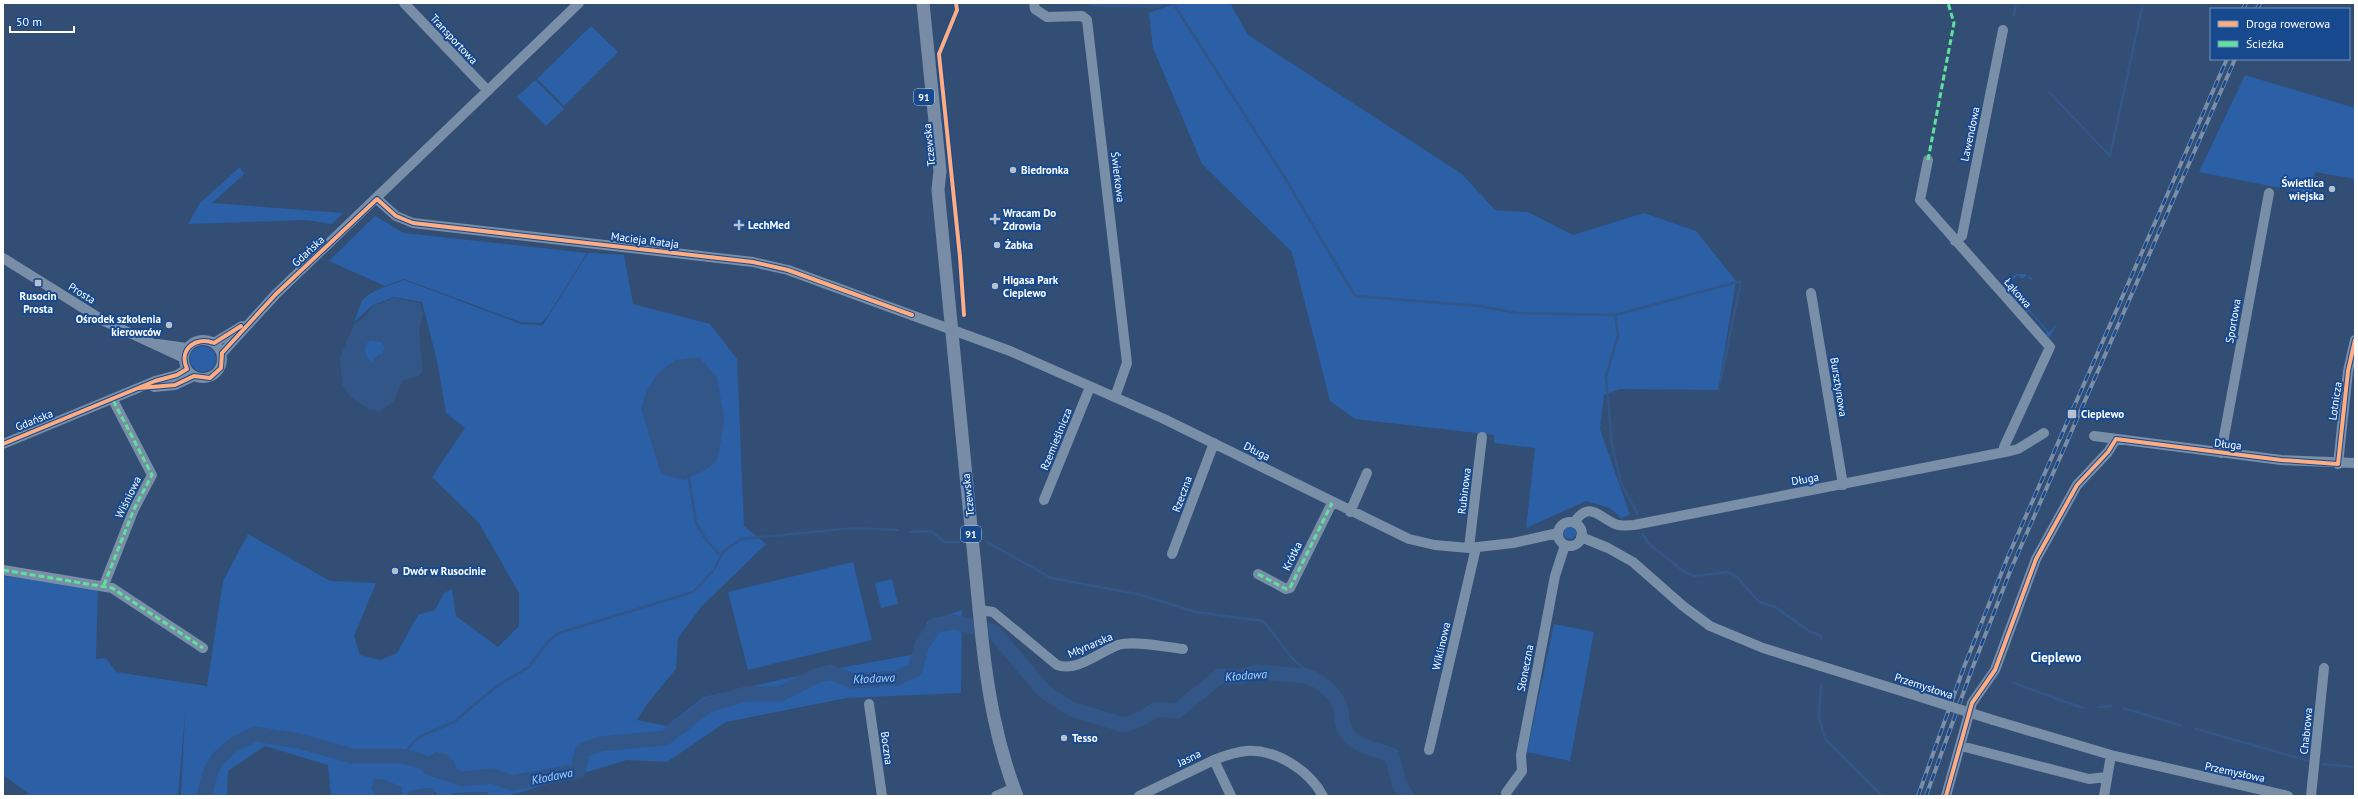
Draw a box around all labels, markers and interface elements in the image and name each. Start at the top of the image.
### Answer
scale bar [10,8,74,34]
legend [2210,8,2350,60]
street label: Transportowa [427,11,481,67]
text: 50 m [16,14,42,29]
text: Droga rowerowa [2246,16,2330,31]
text: Ścieżka [2246,36,2284,51]
road number: 91 [914,89,934,105]
street label: Lawendowa [1957,105,1983,163]
street label: Tczewska [920,123,938,167]
street label: Świerkowa [1108,151,1128,203]
place label: Biedronka [1021,163,1069,177]
marker: Biedronka [1008,165,1018,175]
place label: Świetlica wiejska [2281,176,2324,203]
marker: Świetlica wiejska [2327,184,2337,194]
place label: Wracam Do Zdrowia [1003,206,1056,233]
marker: Wracam Do Zdrowia [990,214,1000,224]
place label: LechMed [748,218,790,232]
marker: LechMed [733,219,745,231]
street label: Macieja Rataja [610,229,680,251]
street label: Gdańska [289,232,327,270]
place label: Żabka [1005,238,1033,252]
marker: Żabka [992,240,1002,250]
place label: Higasa Park Cieplewo [1003,273,1059,300]
street label: Łąkowa [2001,275,2035,311]
marker: Rusocin Prosta [33,278,43,288]
street label: Prosta [66,279,98,307]
marker: Higasa Park Cieplewo [990,281,1000,291]
place label: Rusocin Prosta [20,289,56,316]
street label: Sportowa [2222,298,2244,344]
place label: Ośrodek szkolenia kierowców [76,312,162,339]
marker: Ośrodek szkolenia kierowców [164,320,174,330]
street label: Bursztynowa [1827,356,1851,418]
street label: Lotnicza [2325,381,2345,421]
street label: Gdańska [13,406,55,434]
street label: Rzemieślnicza [1037,406,1075,472]
place label: Cieplewo [2081,407,2124,421]
marker: Cieplewo [2066,408,2078,420]
street label: Długa [2213,435,2243,453]
street label: Długa [1241,438,1273,464]
street label: Rubinowa [1454,467,1474,515]
street label: Długa [1790,470,1820,488]
street label: Tczewska [959,473,977,517]
street label: Wiśniowa [112,474,144,520]
street label: Rzeczna [1169,474,1195,514]
road number: 91 [961,526,981,542]
street label: Krótka [1279,539,1305,573]
place label: Dwór w Rusocinie [403,564,487,578]
marker: Dwór w Rusocinie [390,566,400,576]
street label: Wiklinowa [1429,621,1453,671]
street label: Młynarska [1065,629,1115,661]
street label: Słoneczna [1514,643,1536,693]
district label: Cieplewo [2031,649,2082,666]
water label: Kłodawa [1224,666,1268,684]
water label: Kłodawa [853,669,896,687]
street label: Przemysłowa [1893,670,1955,702]
street label: Chabrowa [2297,707,2315,755]
street label: Boczna [878,730,896,766]
place label: Tesso [1072,731,1098,745]
marker: Tesso [1059,733,1069,743]
street label: Jasna [1174,746,1203,770]
street label: Przemysłowa [2204,759,2266,785]
water label: Kłodawa [530,765,574,787]

